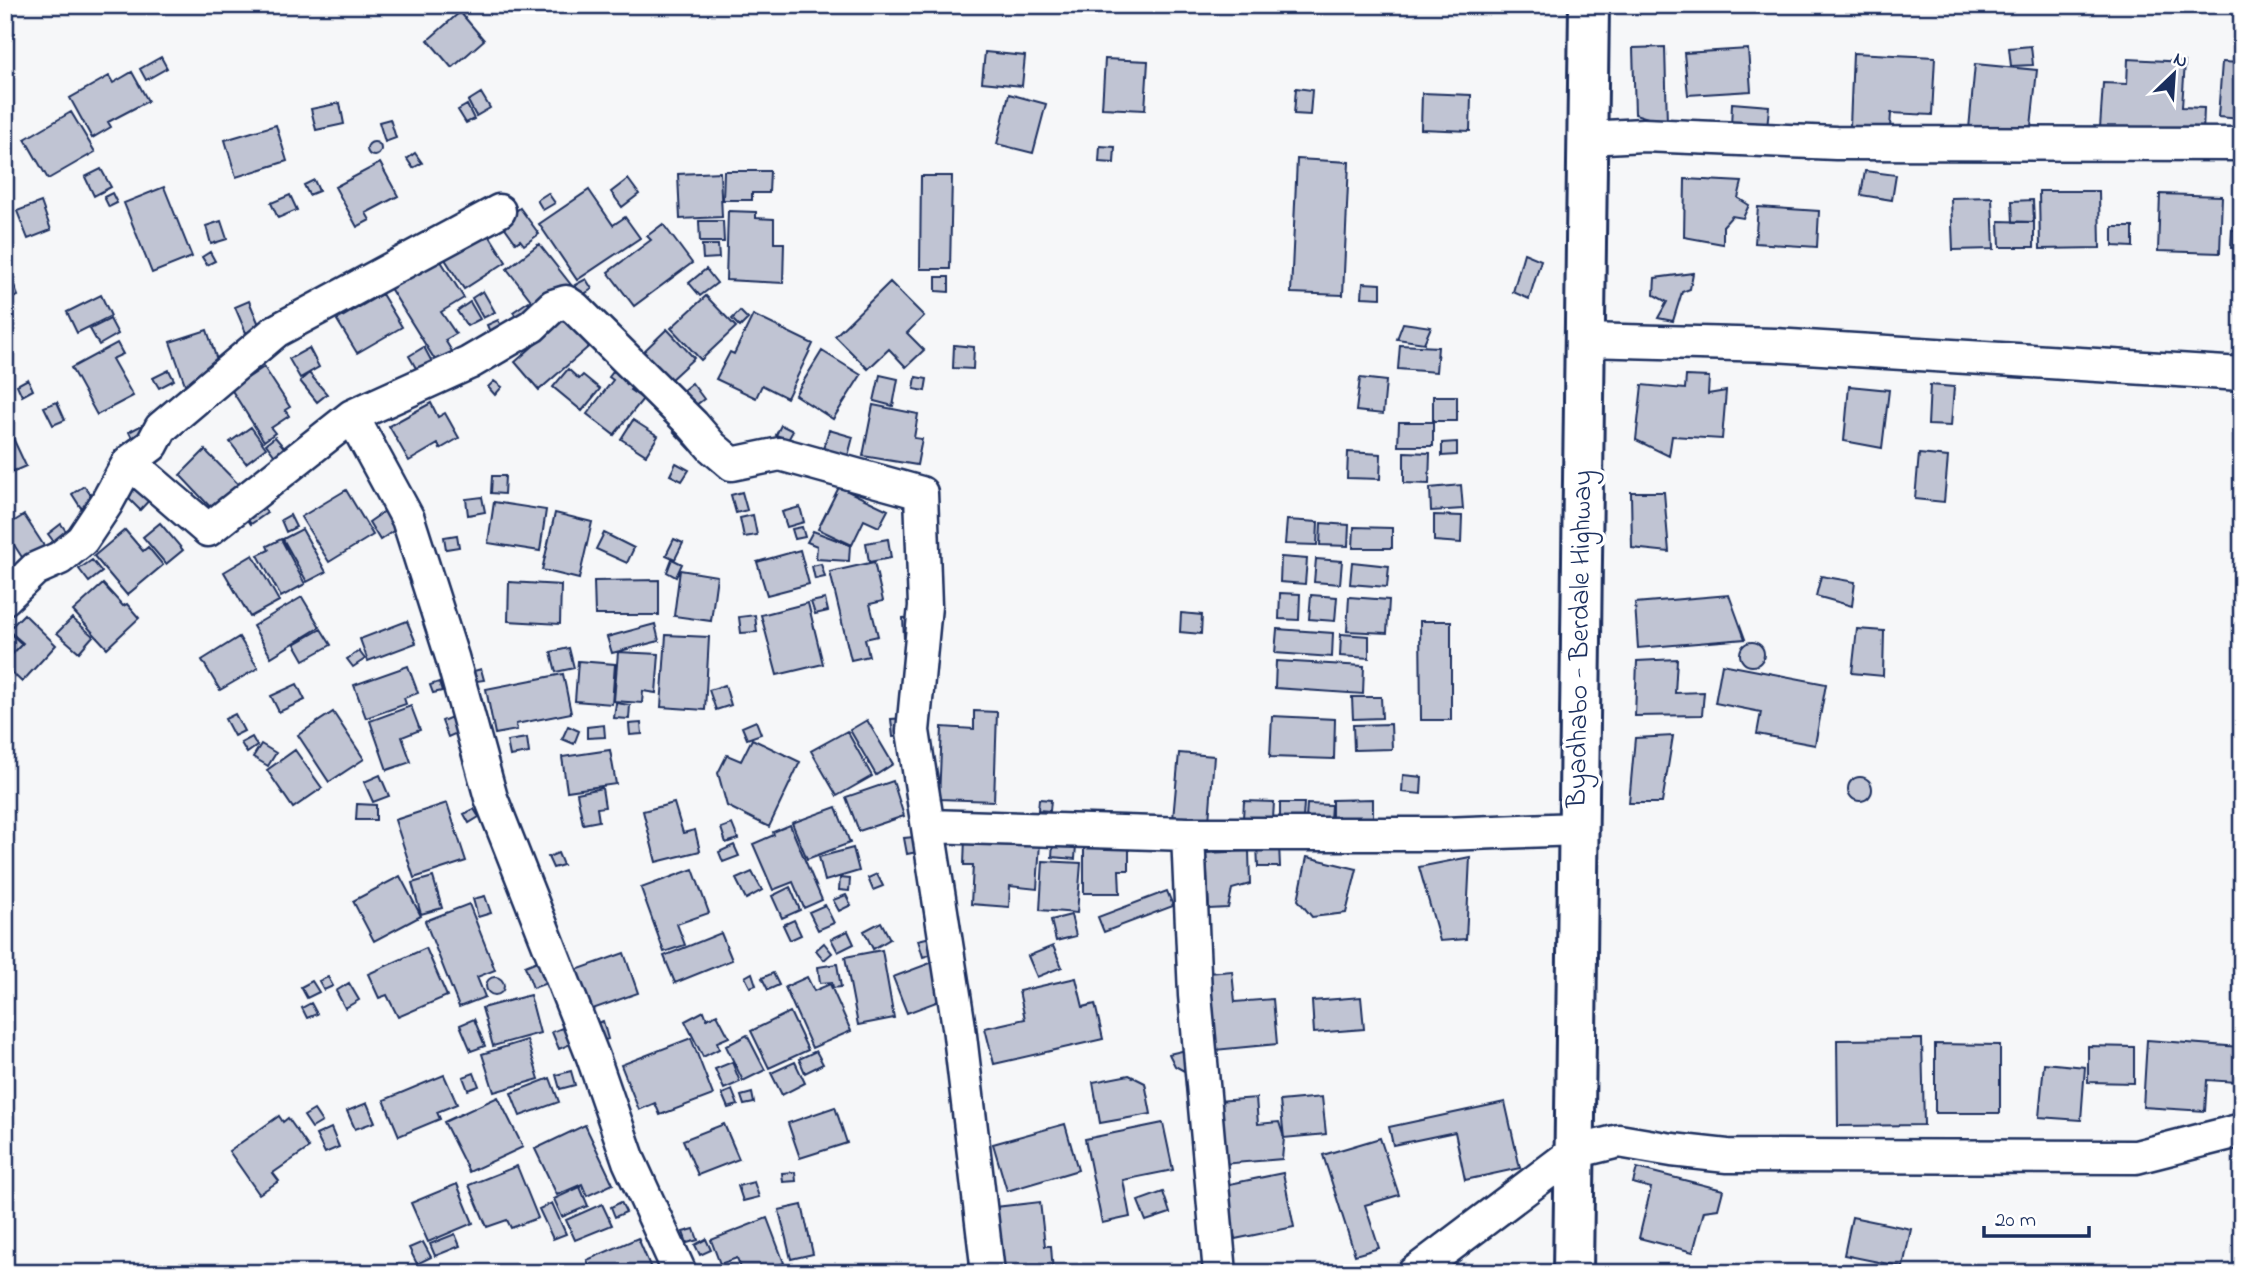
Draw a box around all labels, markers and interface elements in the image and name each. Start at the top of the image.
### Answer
north arrow [2138,38,2208,108]
text: N [2169,46,2192,76]
street label: Byadhabo - Berdale Highway [1558,470,1604,809]
scale bar [1984,1194,2090,1238]
text: 20 m [1995,1206,2036,1236]

